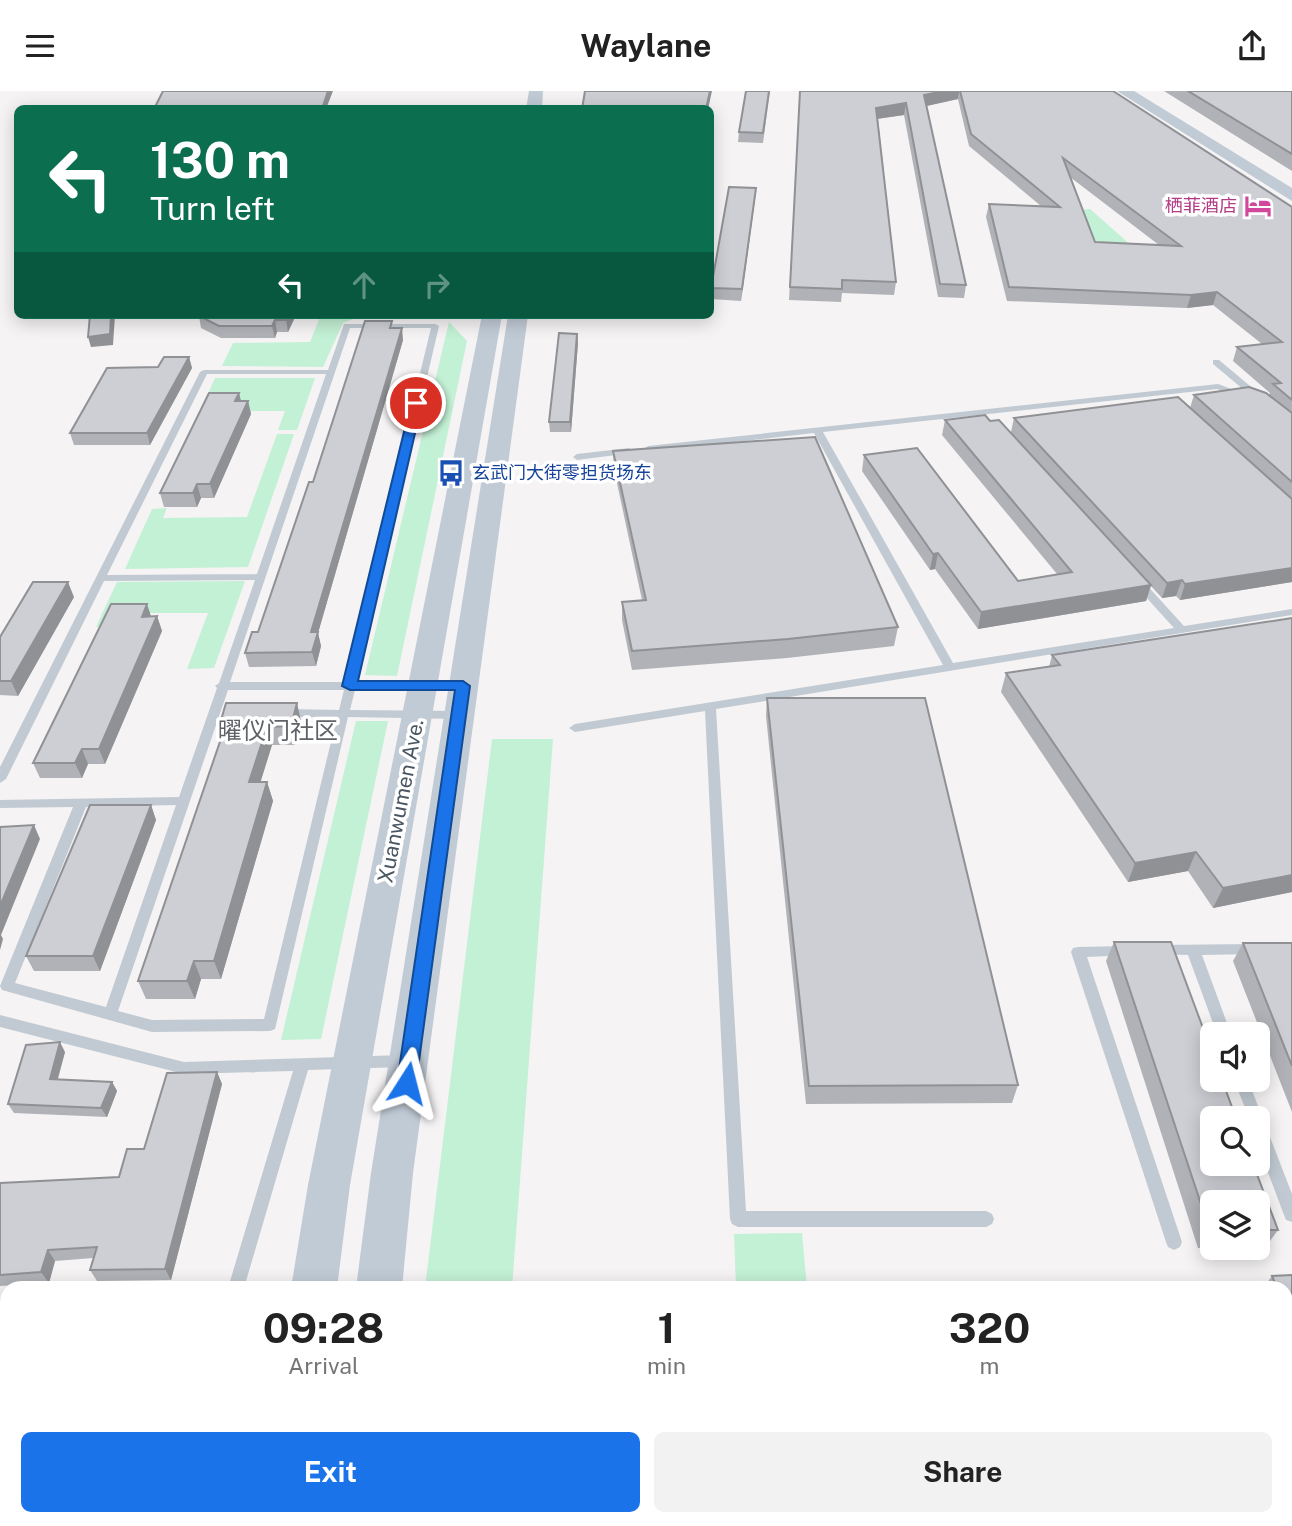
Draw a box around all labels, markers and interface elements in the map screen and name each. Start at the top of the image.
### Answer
icon: menu [21,27,59,65]
text: Waylane [581,27,711,64]
icon: share [1233,27,1271,65]
text: 130 m [150,131,290,189]
icon: left [35,133,126,224]
text: Turn left [150,190,275,227]
hotel icon: 栖菲酒店 [1243,191,1273,221]
place label: 栖菲酒店 [1165,195,1237,216]
icon: left [272,266,310,304]
icon: ahead [345,266,383,304]
icon: right [418,266,456,304]
pin [386,373,446,433]
icon: arrive [397,384,435,422]
bus stop icon: 玄武门大街零担货场东 [436,458,466,488]
place label: 玄武门大街零担货场东 [472,462,652,483]
district label: 曜仪门社区 [218,716,338,744]
street label: Xuanwumen Ave. [372,717,429,885]
map controls [1200,1022,1270,1260]
button: sound [1200,1022,1270,1092]
position arrow [370,1046,444,1120]
button: search [1200,1106,1270,1176]
button: layers [1200,1190,1270,1260]
text: 09:28 [263,1303,384,1352]
text: 1 [657,1303,675,1352]
text: 320 [949,1303,1030,1352]
text: Arrival [288,1352,359,1379]
text: min [647,1352,686,1379]
text: m [980,1352,999,1379]
button: Exit [21,1432,640,1512]
button: Share [654,1432,1272,1512]

